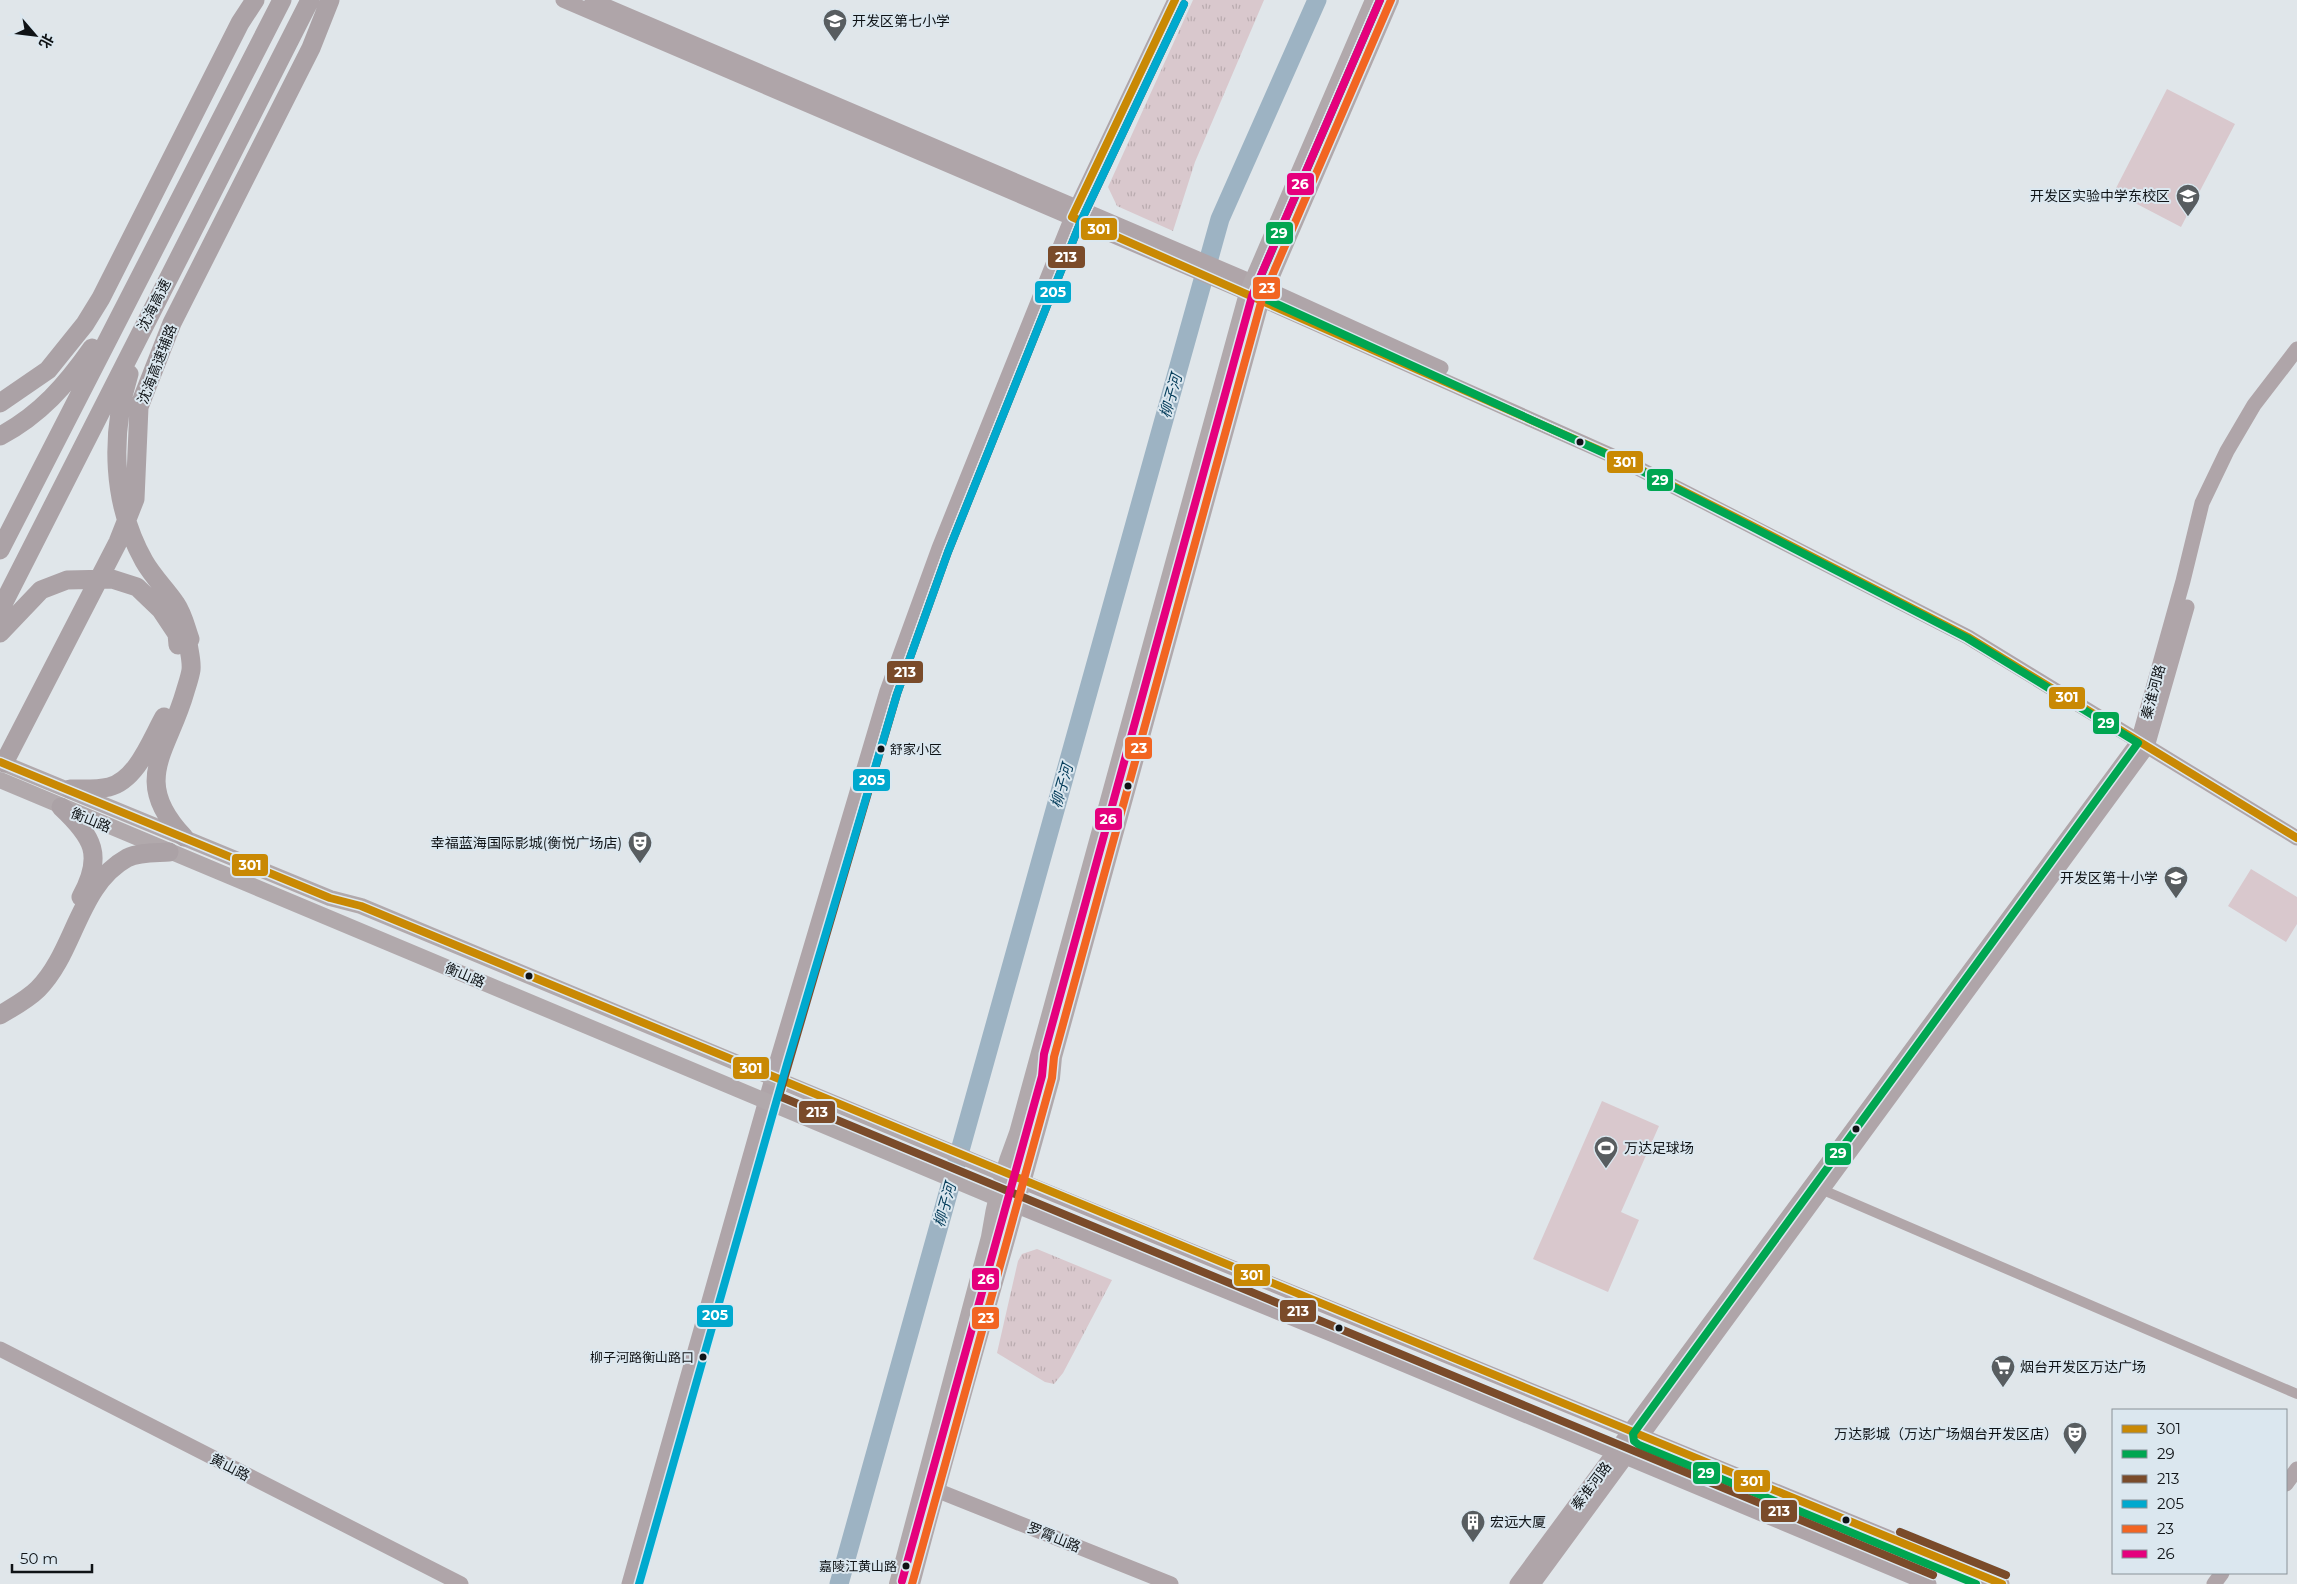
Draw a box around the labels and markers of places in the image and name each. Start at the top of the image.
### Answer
school or university icon: 开发区第七小学 [822,8,848,42]
place label: 开发区第七小学 [852,12,950,30]
school or university icon: 开发区实验中学东校区 [2175,183,2201,217]
place label: 开发区实验中学东校区 [2030,187,2170,205]
unlabelled marker [1575,437,1585,447]
place label: 舒家小区 [890,741,942,757]
marker: 舒家小区 [876,744,886,754]
unlabelled marker [1123,781,1133,791]
theatre icon: 幸福蓝海国际影城(衡悦广场店) [627,830,653,864]
place label: 幸福蓝海国际影城(衡悦广场店) [431,834,622,852]
school or university icon: 开发区第十小学 [2163,865,2189,899]
place label: 开发区第十小学 [2060,869,2158,887]
unlabelled marker [524,971,534,981]
unlabelled marker [1851,1124,1861,1134]
sports icon: 万达足球场 [1593,1135,1619,1169]
place label: 万达足球场 [1624,1139,1694,1157]
unlabelled marker [1334,1323,1344,1333]
place label: 柳子河路衡山路口 [590,1349,694,1365]
marker: 柳子河路衡山路口 [698,1352,708,1362]
supermarket icon: 烟台开发区万达广场 [1990,1354,2016,1388]
place label: 烟台开发区万达广场 [2020,1358,2146,1376]
theatre icon: 万达影城（万达广场烟台开发区店） [2062,1421,2088,1455]
place label: 万达影城（万达广场烟台开发区店） [1834,1425,2058,1443]
building icon: 宏远大厦 [1460,1509,1486,1543]
place label: 宏远大厦 [1490,1513,1546,1531]
unlabelled marker [1841,1515,1851,1525]
place label: 嘉陵江黄山路 [819,1558,897,1574]
marker: 嘉陵江黄山路 [901,1561,911,1571]

